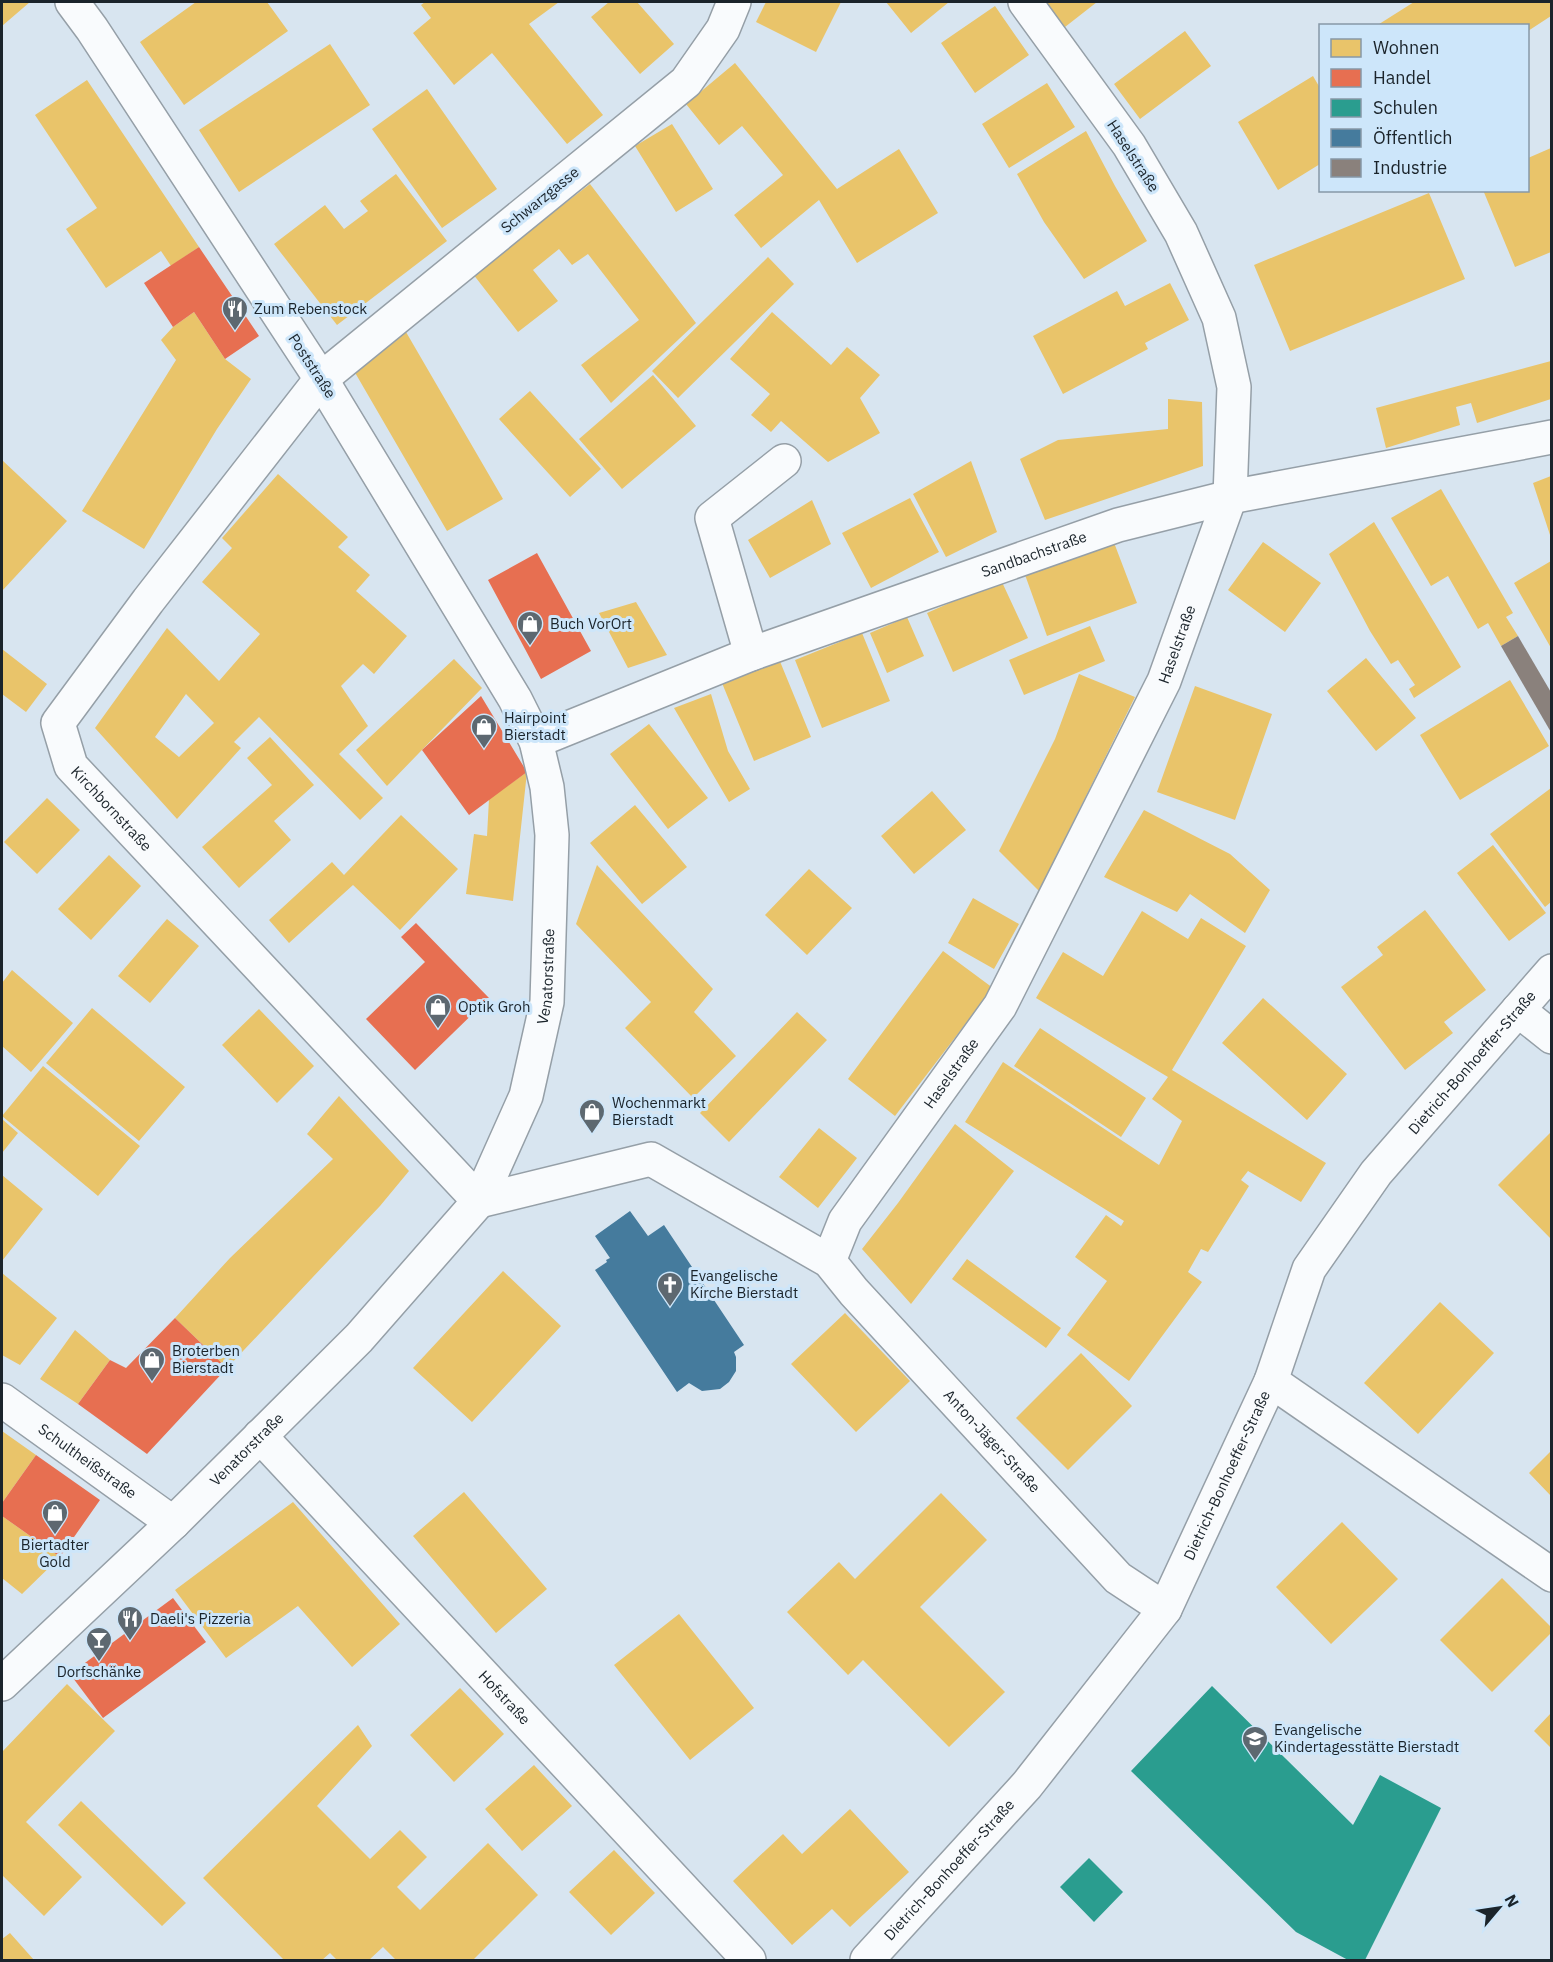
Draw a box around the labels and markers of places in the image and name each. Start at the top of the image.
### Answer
restaurant icon: Zum Rebenstock [220,294,250,332]
place label: Zum Rebenstock [254,299,367,318]
shop icon: Buch VorOrt [515,609,545,647]
place label: Buch VorOrt [550,614,632,633]
place label: Hairpoint Bierstadt [504,708,567,744]
shop icon: Hairpoint Bierstadt [469,712,499,750]
shop icon: Optik Groh [423,992,453,1030]
place label: Optik Groh [458,997,530,1016]
place label: Wochenmarkt Bierstadt [612,1093,706,1129]
shop icon: Wochenmarkt Bierstadt [577,1097,607,1135]
place label: Evangelische Kirche Bierstadt [690,1266,798,1302]
church icon: Evangelische Kirche Bierstadt [655,1270,685,1308]
place label: Broterben Bierstadt [172,1341,240,1377]
shop icon: Broterben Bierstadt [137,1345,167,1383]
shop icon: Biertadter Gold [40,1498,70,1536]
place label: Biertadter Gold [21,1535,90,1571]
restaurant icon: Daeli's Pizzeria [115,1604,145,1642]
place label: Daeli's Pizzeria [150,1609,251,1628]
bar icon: Dorfschänke [84,1625,114,1663]
place label: Dorfschänke [57,1662,141,1681]
place label: Evangelische Kindertagesstätte Bierstadt [1274,1720,1459,1756]
school or university icon: Evangelische Kindertagesstätte Bierstadt [1240,1724,1270,1762]

